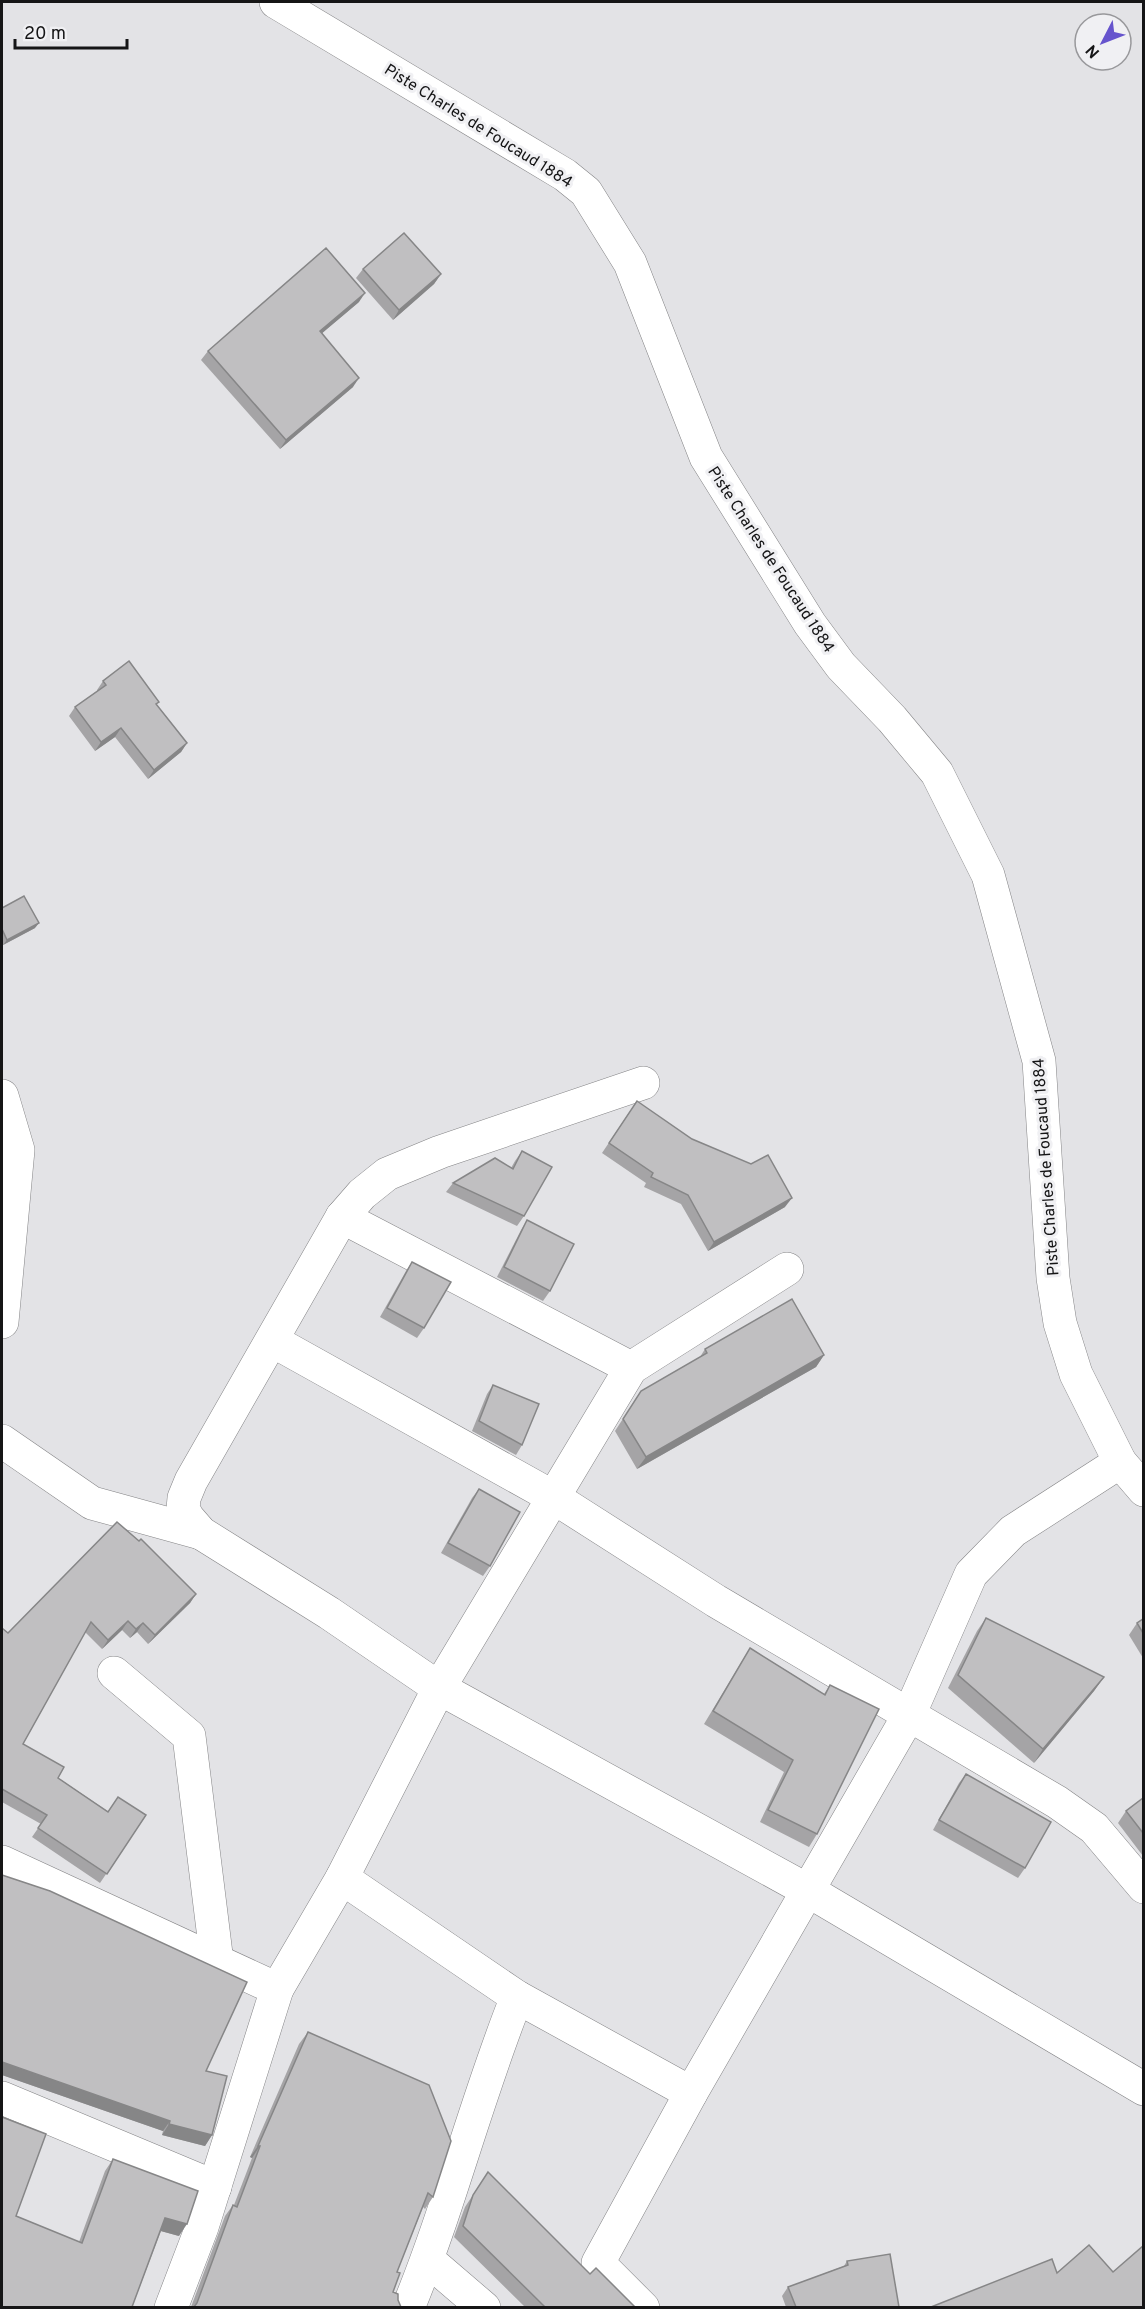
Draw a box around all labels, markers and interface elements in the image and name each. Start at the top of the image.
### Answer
scale bar [15,12,128,50]
north arrow [1073,12,1133,72]
text: 20 m [24,23,66,46]
text: N [1082,40,1105,62]
street label: Piste Charles de Foucaud 1884 [380,60,576,193]
street label: Piste Charles de Foucaud 1884 [703,463,838,657]
street label: Piste Charles de Foucaud 1884 [1029,1057,1065,1276]

